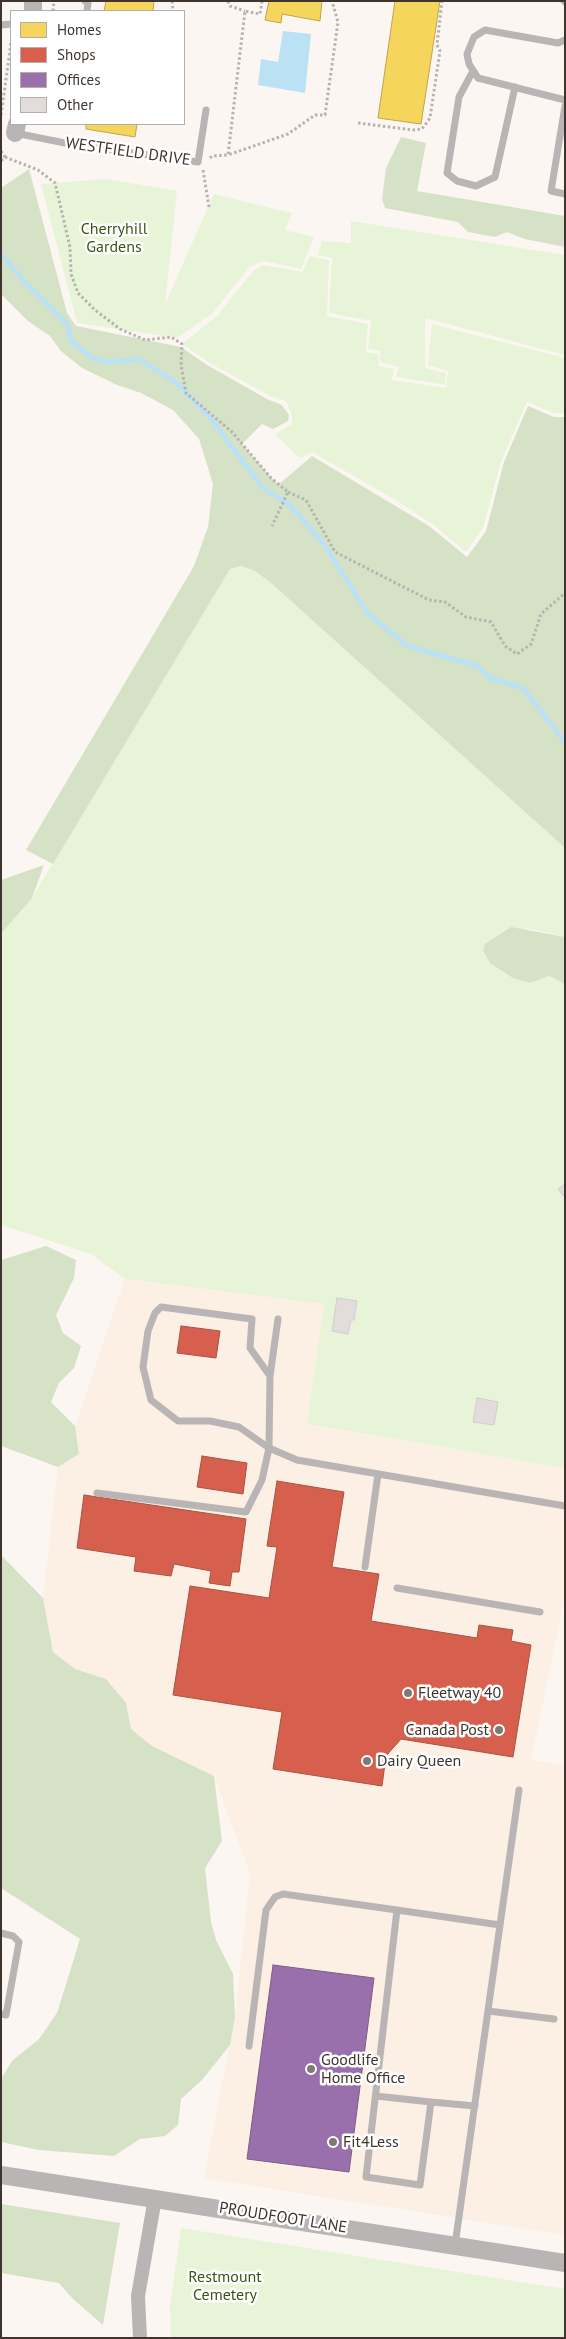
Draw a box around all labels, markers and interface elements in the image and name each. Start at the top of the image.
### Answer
legend [10,10,185,125]
text: Homes [57,20,101,39]
text: Shops [57,45,96,64]
text: Offices [57,70,101,89]
text: Other [57,95,93,114]
street label: WESTFIELD DRIVE [64,134,192,170]
park label: Cherryhill Gardens [81,219,147,257]
place label: Fleetway 40 [418,1683,501,1703]
marker: Fleetway 40 [402,1687,414,1699]
place label: Canada Post [406,1720,489,1740]
marker: Canada Post [493,1724,505,1736]
place label: Dairy Queen [377,1751,461,1771]
marker: Dairy Queen [361,1755,373,1767]
place label: Goodlife Home Office [321,2050,405,2088]
marker: Goodlife Home Office [305,2063,317,2075]
place label: Fit4Less [343,2132,399,2152]
marker: Fit4Less [327,2136,339,2148]
street label: PROUDFOOT LANE [218,2198,348,2238]
park label: Restmount Cemetery [188,2267,262,2305]

